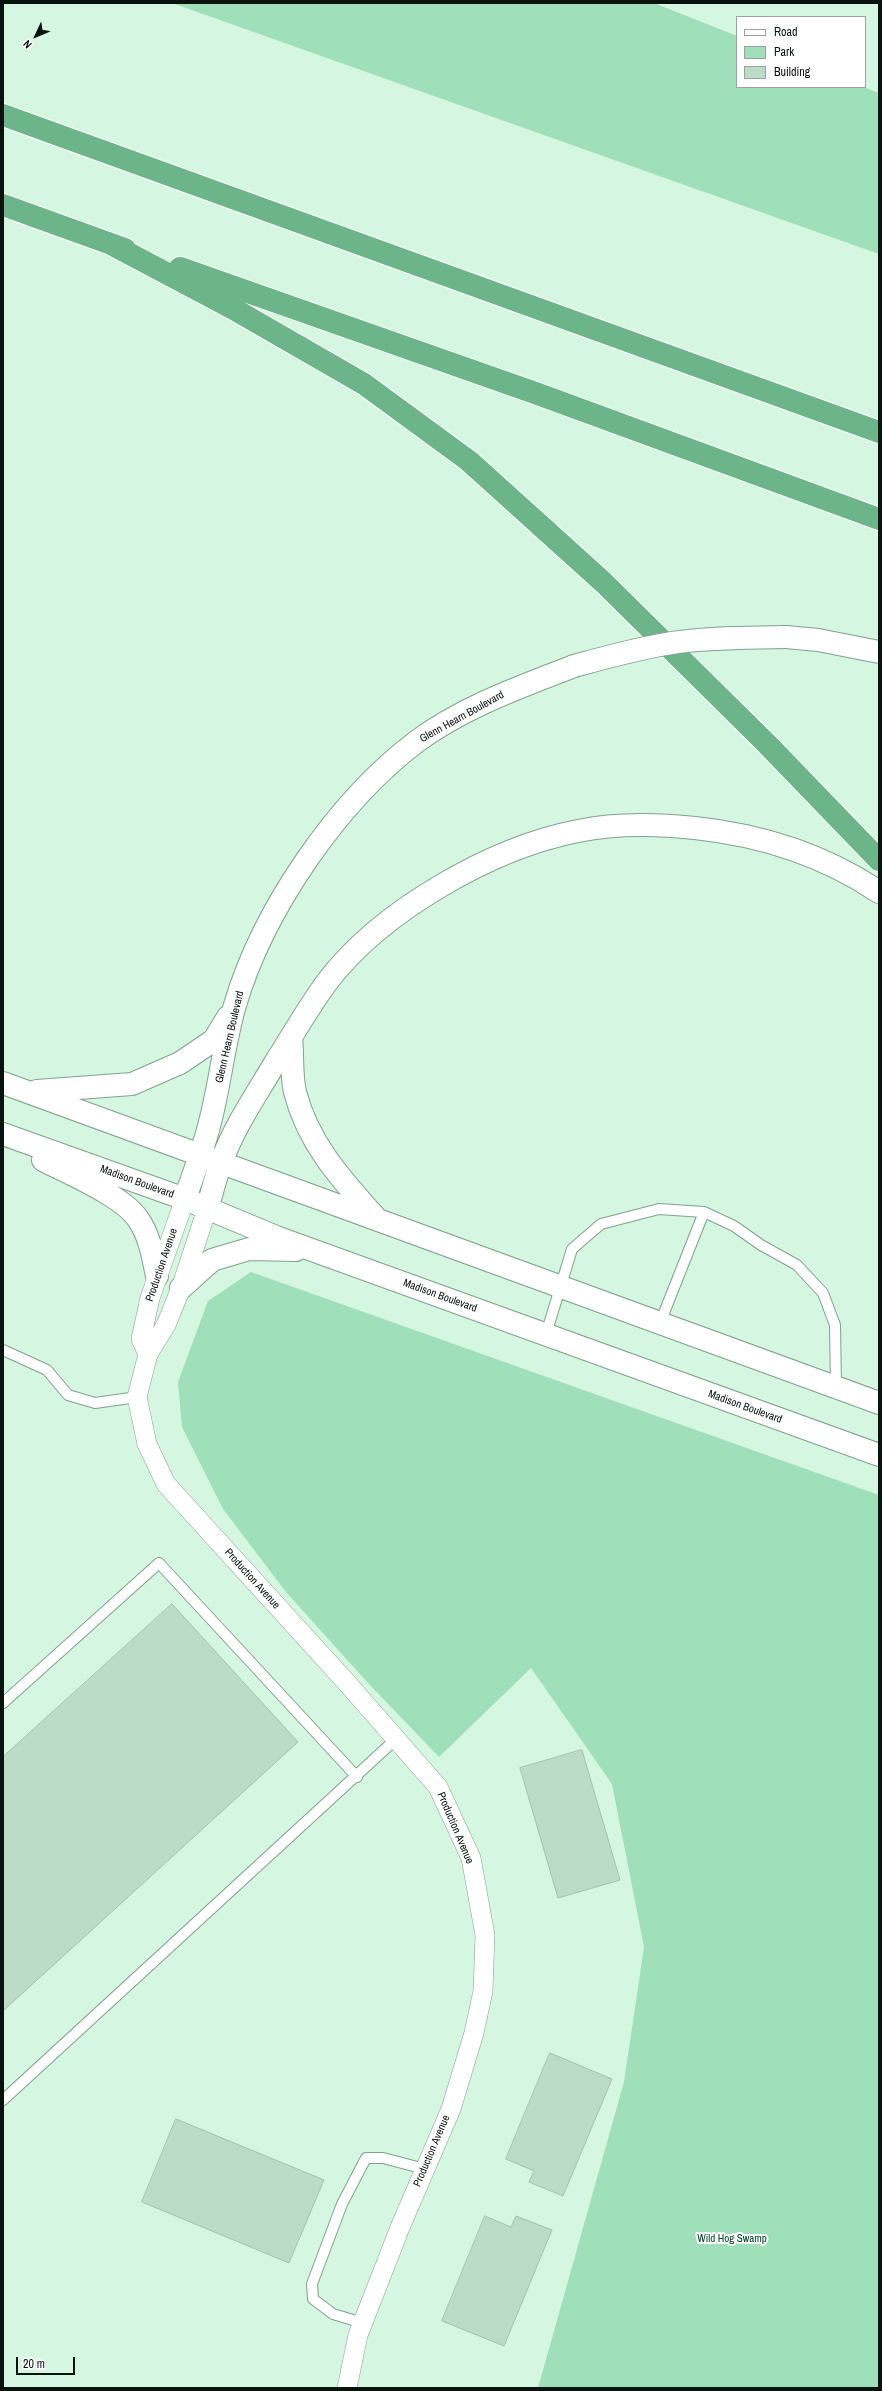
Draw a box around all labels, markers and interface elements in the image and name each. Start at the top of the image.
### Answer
north arrow [16,16,56,56]
legend [736,16,866,88]
text: Road [774,24,798,40]
text: N [20,37,35,52]
text: Park [774,44,794,60]
text: Building [774,64,810,80]
street label: Glenn Hearn Boulevard [418,688,506,746]
street label: Glenn Hearn Boulevard [213,990,247,1084]
street label: Madison Boulevard [98,1163,176,1201]
street label: Production Avenue [143,1227,181,1303]
street label: Madison Boulevard [401,1277,479,1315]
street label: Madison Boulevard [706,1388,784,1426]
street label: Production Avenue [221,1546,283,1612]
street label: Production Avenue [434,1790,476,1866]
street label: Production Avenue [411,2113,453,2189]
park label: Wild Hog Swamp [697,2232,767,2246]
scale bar [18,2349,77,2375]
text: 20 m [23,2356,45,2372]

